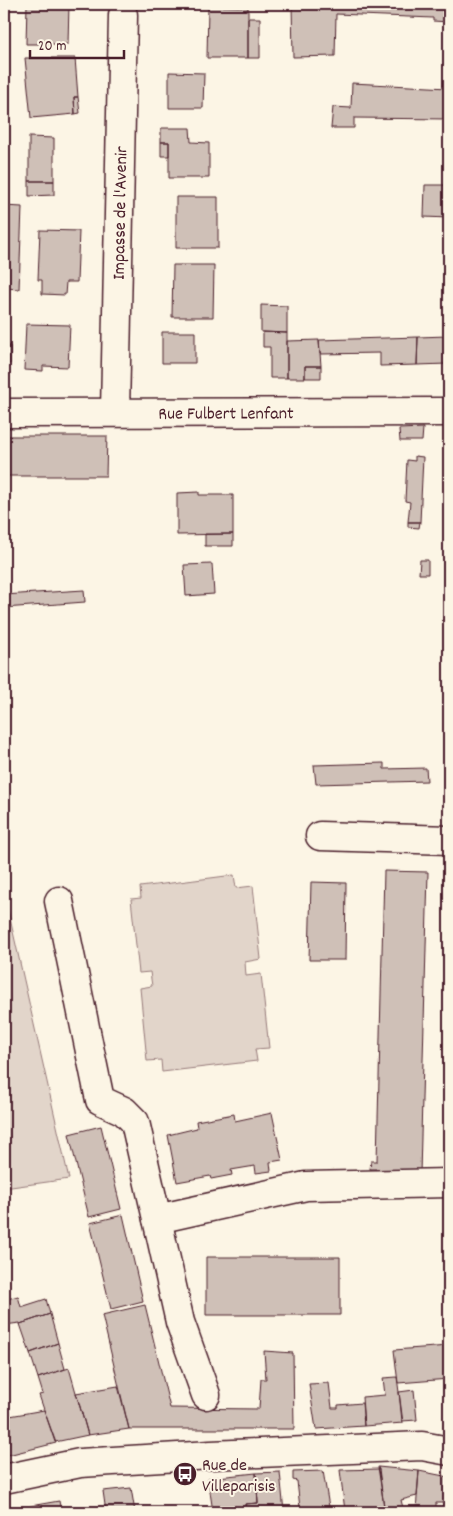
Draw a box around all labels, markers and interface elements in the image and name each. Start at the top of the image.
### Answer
scale bar [30,28,124,60]
text: 20 m [38,36,66,58]
street label: Impasse de l'Avenir [108,146,135,280]
street label: Rue Fulbert Lenfant [158,402,294,428]
place label: Rue de Villeparisis [202,1454,276,1500]
bus stop icon: Rue de Villeparisis [172,1461,198,1487]

